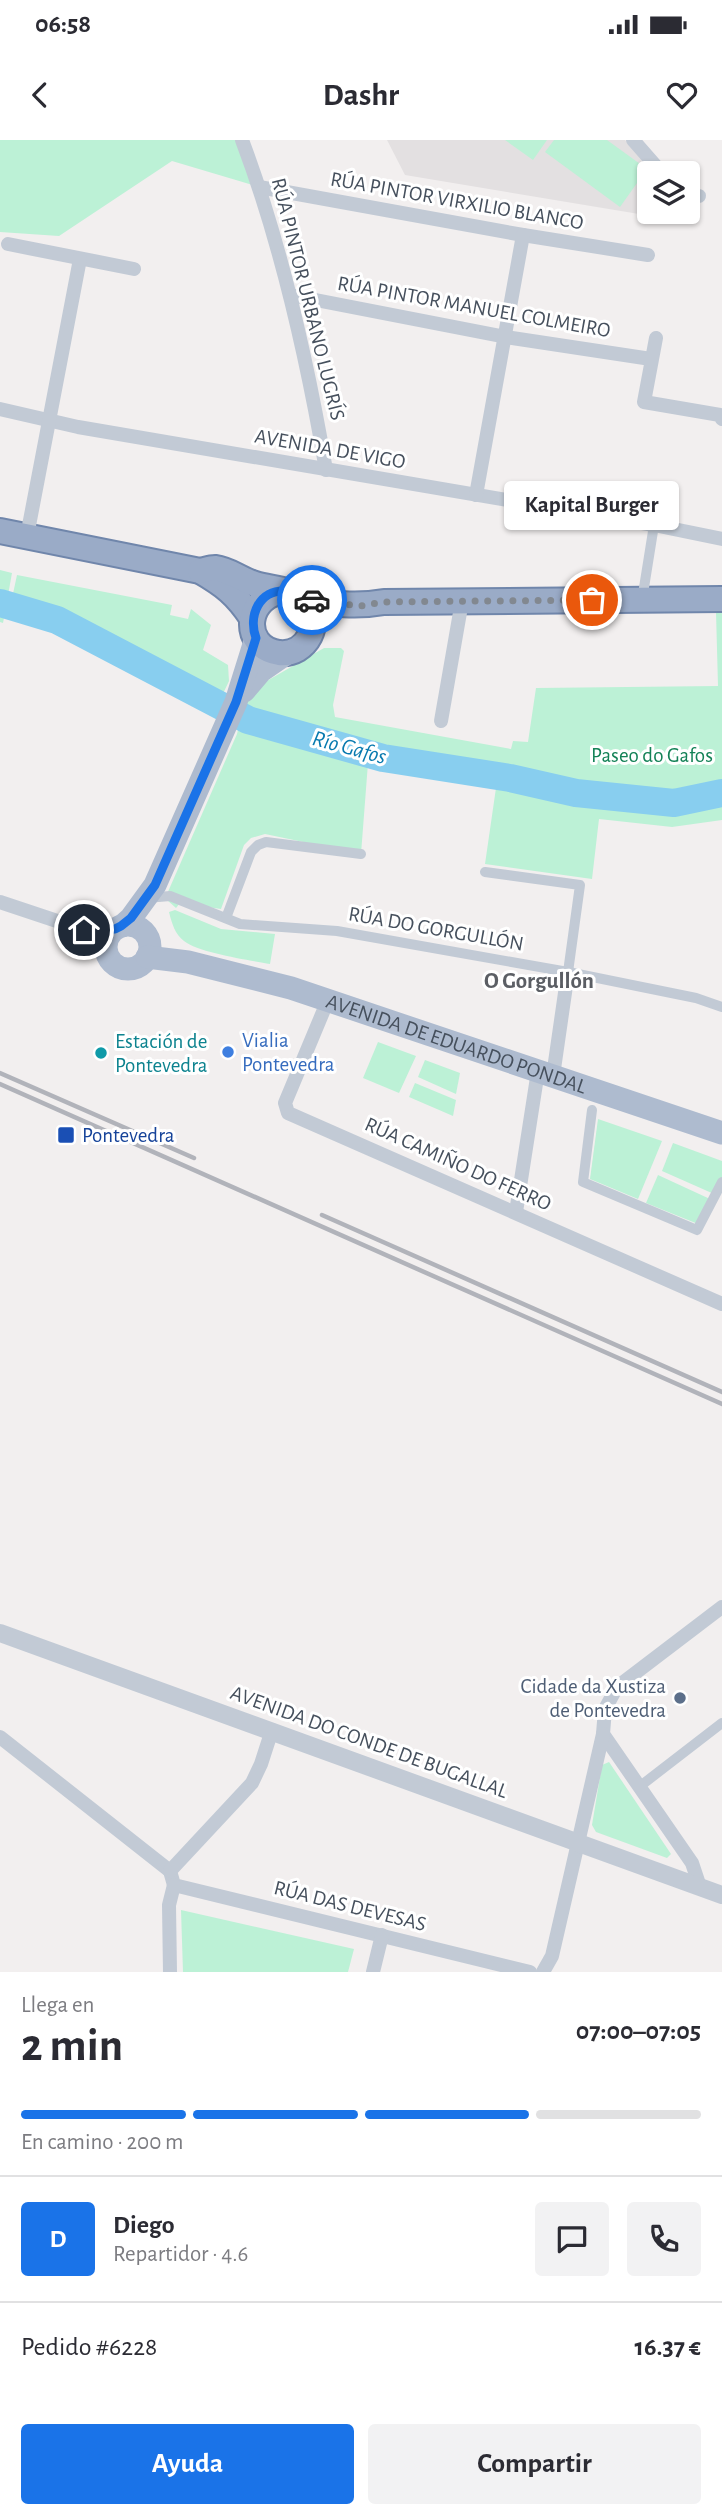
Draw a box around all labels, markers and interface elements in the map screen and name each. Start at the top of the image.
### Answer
text: 06:58 [35,11,91,37]
icon: back [21,76,59,114]
icon: heart [663,76,701,114]
text: Dashr [323,79,399,111]
map controls [637,161,700,224]
button: layers [637,161,700,224]
street label: RÚA PINTOR VIRXILIO BLANCO [329,166,585,234]
street label: RÚA PINTOR URBANO LUGRÍS [268,175,350,422]
street label: RÚA PINTOR MANUEL COLMEIRO [336,271,612,341]
street label: AVENIDA DE VIGO [253,425,407,473]
callout: Kapital Burger [504,481,680,530]
text: Kapital Burger [525,494,658,517]
courier [277,565,347,635]
pin [562,570,622,630]
icon: car [293,581,331,619]
icon: bag [573,581,611,619]
water label: Río Gafos [310,727,388,769]
park label: Paseo do Gafos [591,745,713,766]
pin [54,900,114,960]
street label: RÚA DO GORGULLÓN [347,901,526,955]
icon: home [65,911,103,949]
district label: O Gorgullón [484,970,594,993]
street label: AVENIDA DE EDUARDO PONDAL [324,990,589,1097]
place label: Vialia Pontevedra [242,1030,335,1075]
place label: Estación de Pontevedra [115,1031,208,1076]
marker: Vialia Pontevedra [220,1044,236,1060]
marker: Estación de Pontevedra [93,1045,109,1061]
street label: RÚA CAMIÑO DO FERRO [362,1112,555,1215]
marker: Pontevedra [56,1125,76,1145]
place label: Pontevedra [82,1125,175,1146]
place label: Cidade da Xustiza de Pontevedra [521,1676,666,1721]
street label: AVENIDA DO CONDE DE BUGALLAL [228,1682,511,1802]
marker: Cidade da Xustiza de Pontevedra [672,1690,688,1706]
street label: RÚA DAS DEVESAS [272,1875,429,1935]
text: Llega en [21,1994,94,2017]
text: 07:00–07:05 [576,2018,701,2044]
text: 2 min [21,2023,123,2069]
text: En camino · 200 m [21,2131,183,2154]
button: chat [535,2202,609,2276]
button: phone [627,2202,701,2276]
text: Diego [113,2212,175,2238]
text: D [49,2226,67,2252]
text: Repartidor · 4.6 [113,2243,248,2266]
text: Pedido #6228 [21,2334,157,2360]
text: 16.37 € [635,2334,701,2360]
button: Ayuda [21,2424,354,2504]
button: Compartir [368,2424,701,2504]

